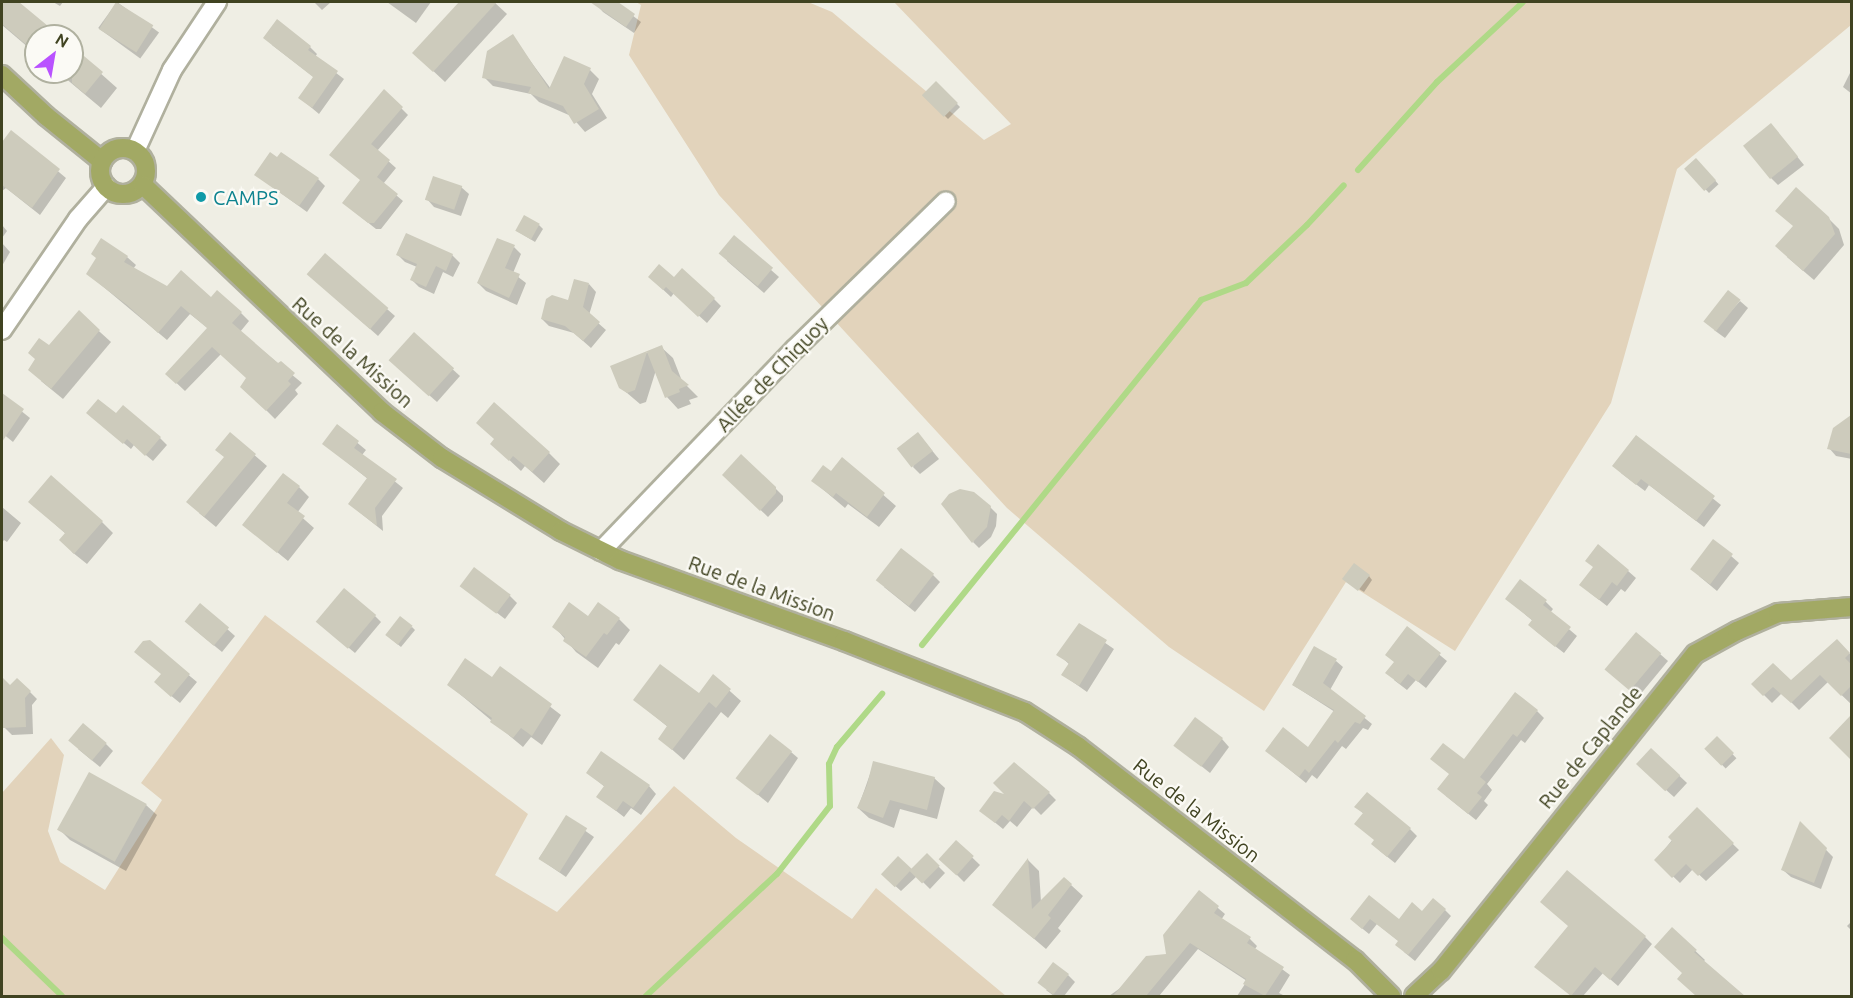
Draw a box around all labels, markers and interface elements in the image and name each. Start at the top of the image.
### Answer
north arrow [24,24,84,84]
text: N [52,29,72,51]
place label: CAMPS [213,185,279,209]
marker: CAMPS [194,190,208,204]
street label: Rue de la Mission [288,291,418,413]
street label: Allée de Chiquoy [711,312,833,436]
street label: Rue de la Mission [685,550,839,626]
street label: Rue de Caplande [1533,681,1647,813]
street label: Rue de la Mission [1129,753,1265,867]

